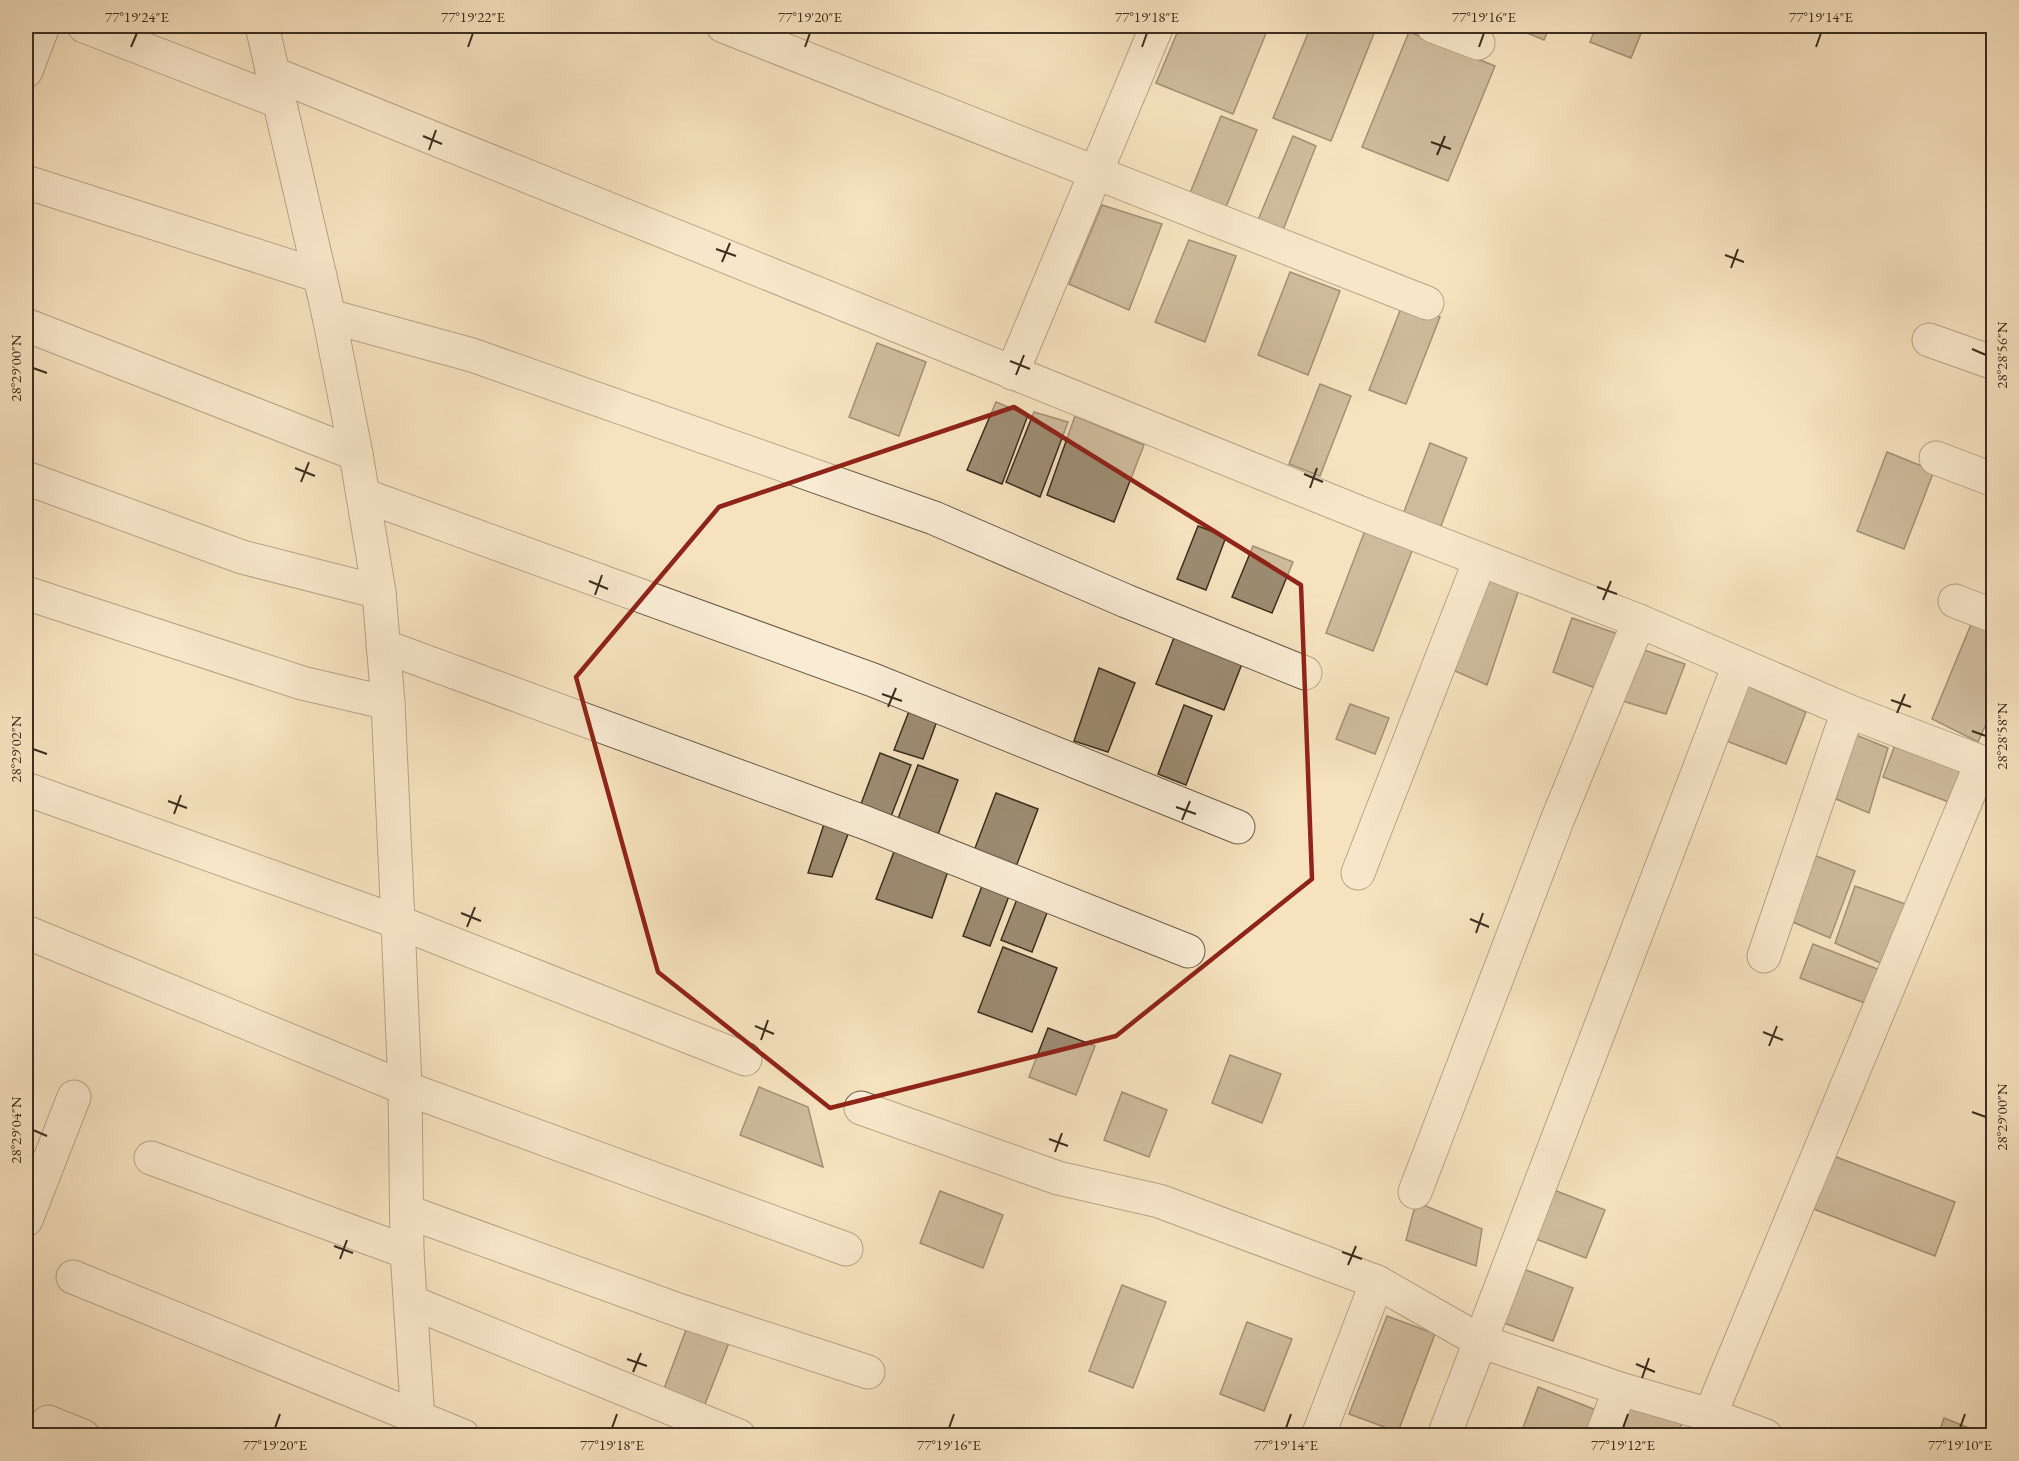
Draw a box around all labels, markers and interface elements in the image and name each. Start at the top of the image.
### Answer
text: 77°19'24"E [105,7,170,26]
text: 77°19'22"E [441,7,506,26]
text: 77°19'20"E [778,7,843,26]
text: 77°19'18"E [1115,7,1180,26]
text: 77°19'16"E [1452,7,1517,26]
text: 77°19'14"E [1789,7,1854,26]
text: 28°28'56"N [1992,321,2011,389]
text: 28°29'00"N [6,334,25,402]
text: 28°28'58"N [1992,702,2011,770]
text: 28°29'02"N [6,715,25,783]
text: 28°29'00"N [1992,1083,2011,1151]
text: 28°29'04"N [6,1096,25,1164]
text: 77°19'20"E [243,1435,308,1454]
text: 77°19'18"E [580,1435,645,1454]
text: 77°19'16"E [917,1435,982,1454]
text: 77°19'14"E [1254,1435,1319,1454]
text: 77°19'12"E [1591,1435,1656,1454]
text: 77°19'10"E [1928,1435,1993,1454]

